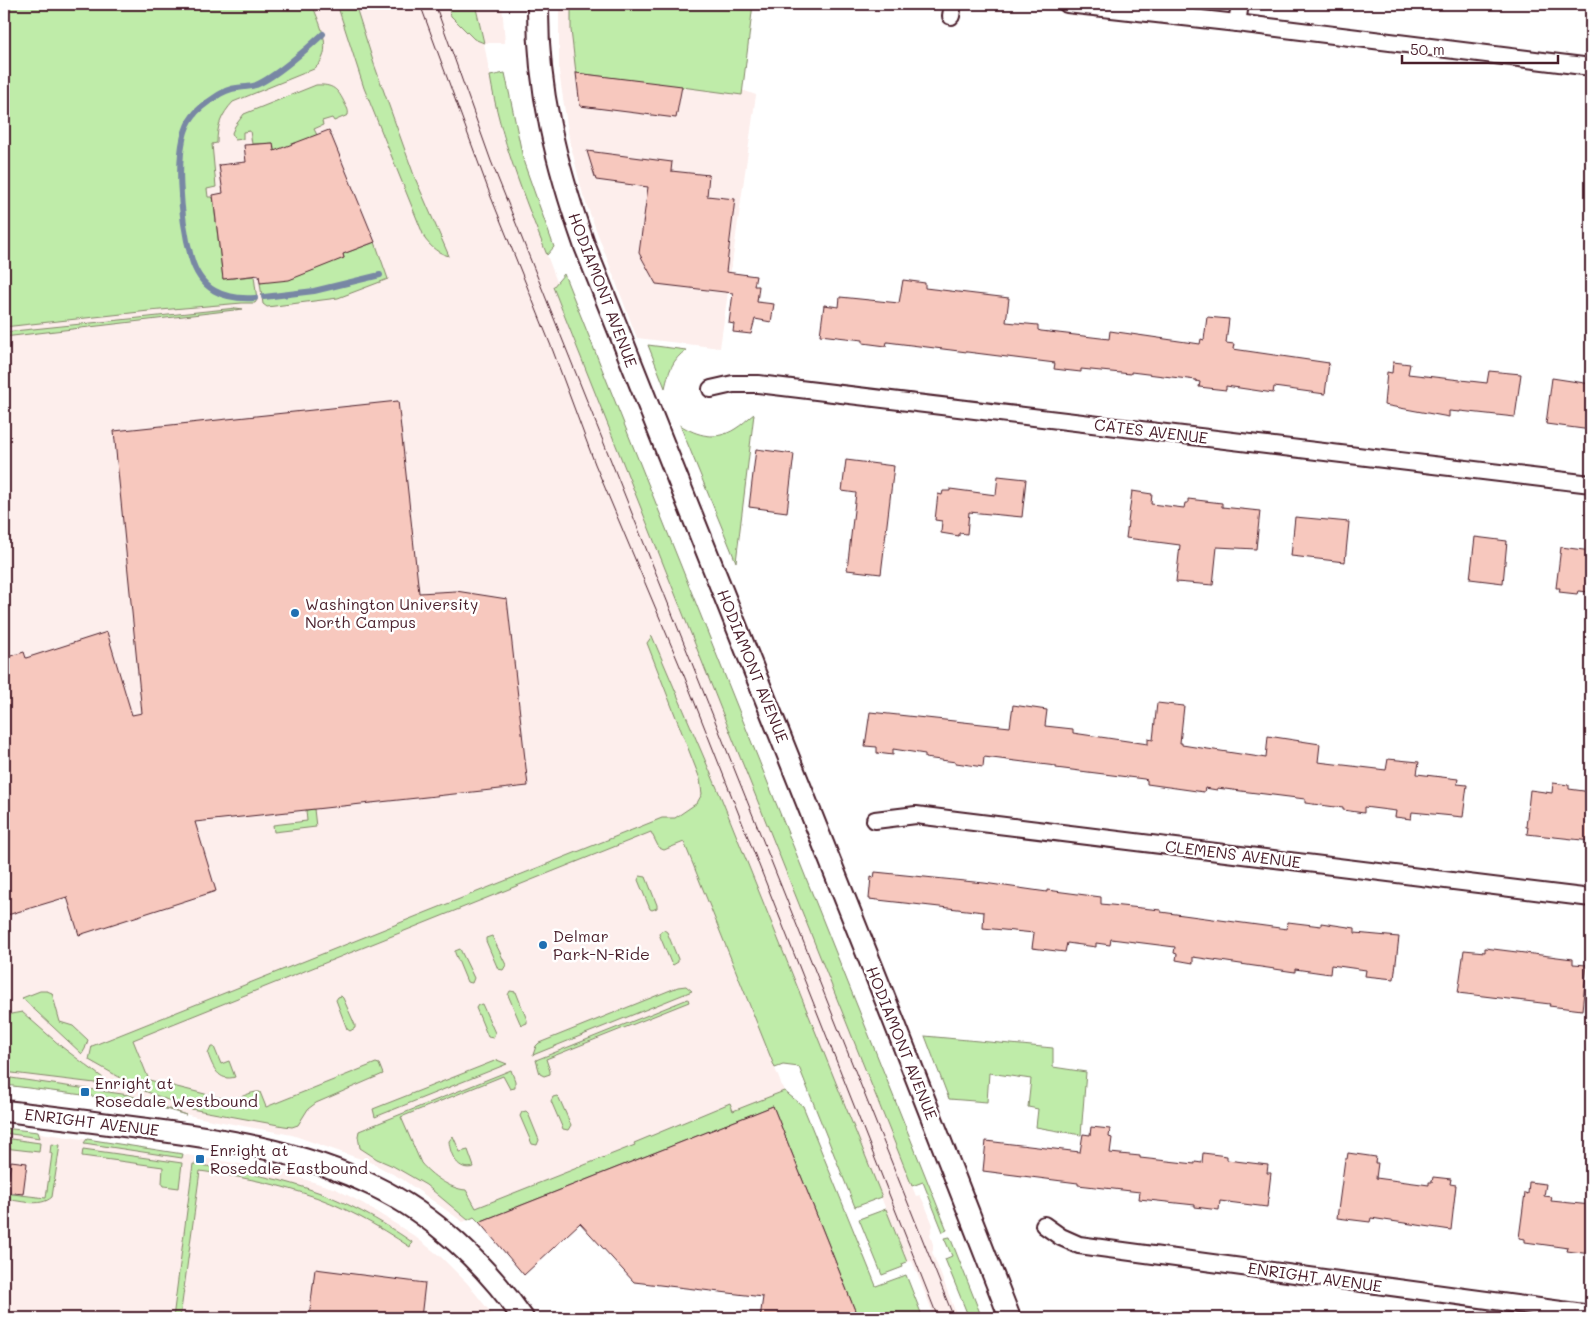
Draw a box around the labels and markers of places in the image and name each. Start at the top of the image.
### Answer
place label: Washington University North Campus [305,593,478,632]
marker: Washington University North Campus [289,607,301,619]
place label: Delmar Park-N-Ride [553,925,650,964]
marker: Delmar Park-N-Ride [537,939,549,951]
place label: Enright at Rosedale Westbound [95,1072,258,1111]
marker: Enright at Rosedale Westbound [79,1086,91,1098]
place label: Enright at Rosedale Eastbound [210,1139,368,1178]
marker: Enright at Rosedale Eastbound [194,1153,206,1165]

